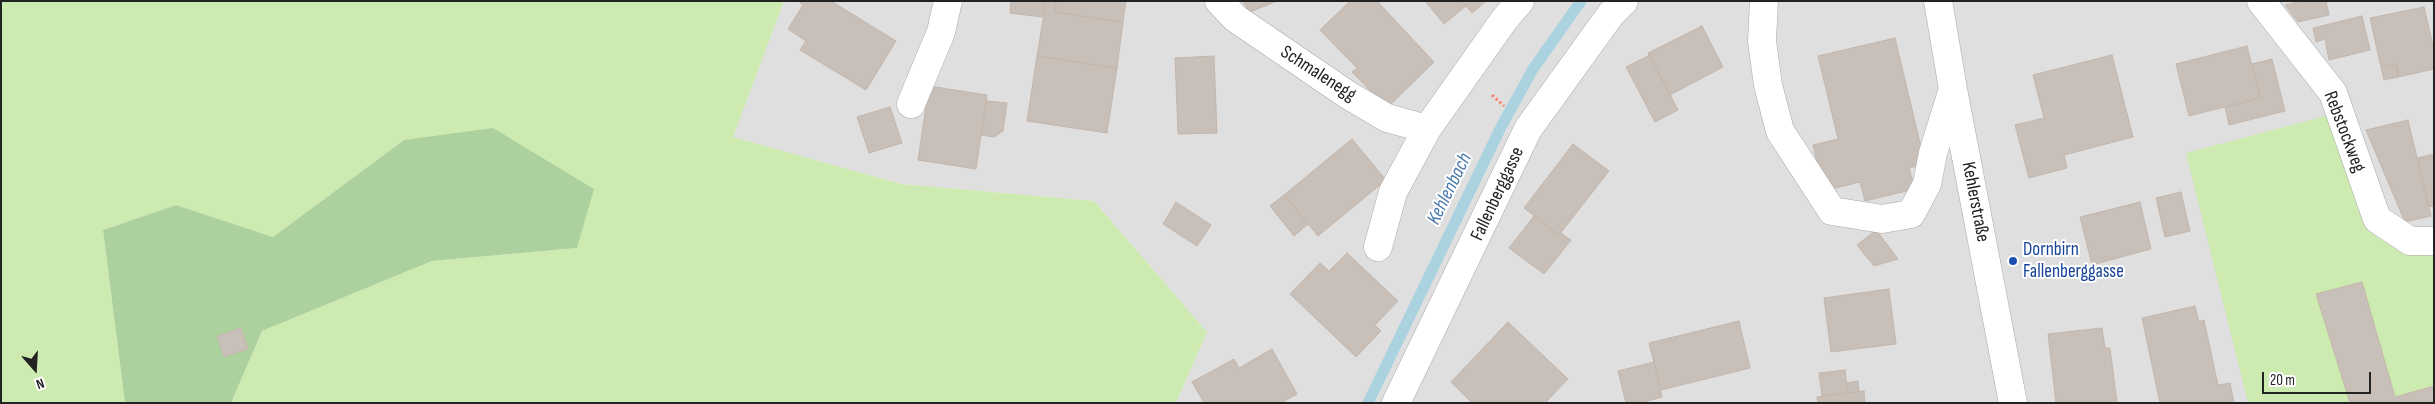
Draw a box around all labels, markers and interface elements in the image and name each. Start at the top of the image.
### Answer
street label: Schmalenegg [1276,41,1360,107]
street label: Rebstockweg [2318,88,2370,176]
street label: Fallenberggasse [1466,144,1530,244]
water label: Kehlenbach [1422,149,1478,229]
street label: Kehlerstraße [1956,160,1994,244]
place label: Dornbirn Fallenberggasse [2023,239,2124,283]
marker: Dornbirn Fallenberggasse [2007,255,2019,267]
north arrow [10,344,60,394]
scale bar [2265,362,2374,394]
text: 20 m [2270,371,2295,390]
text: N [34,374,46,393]

